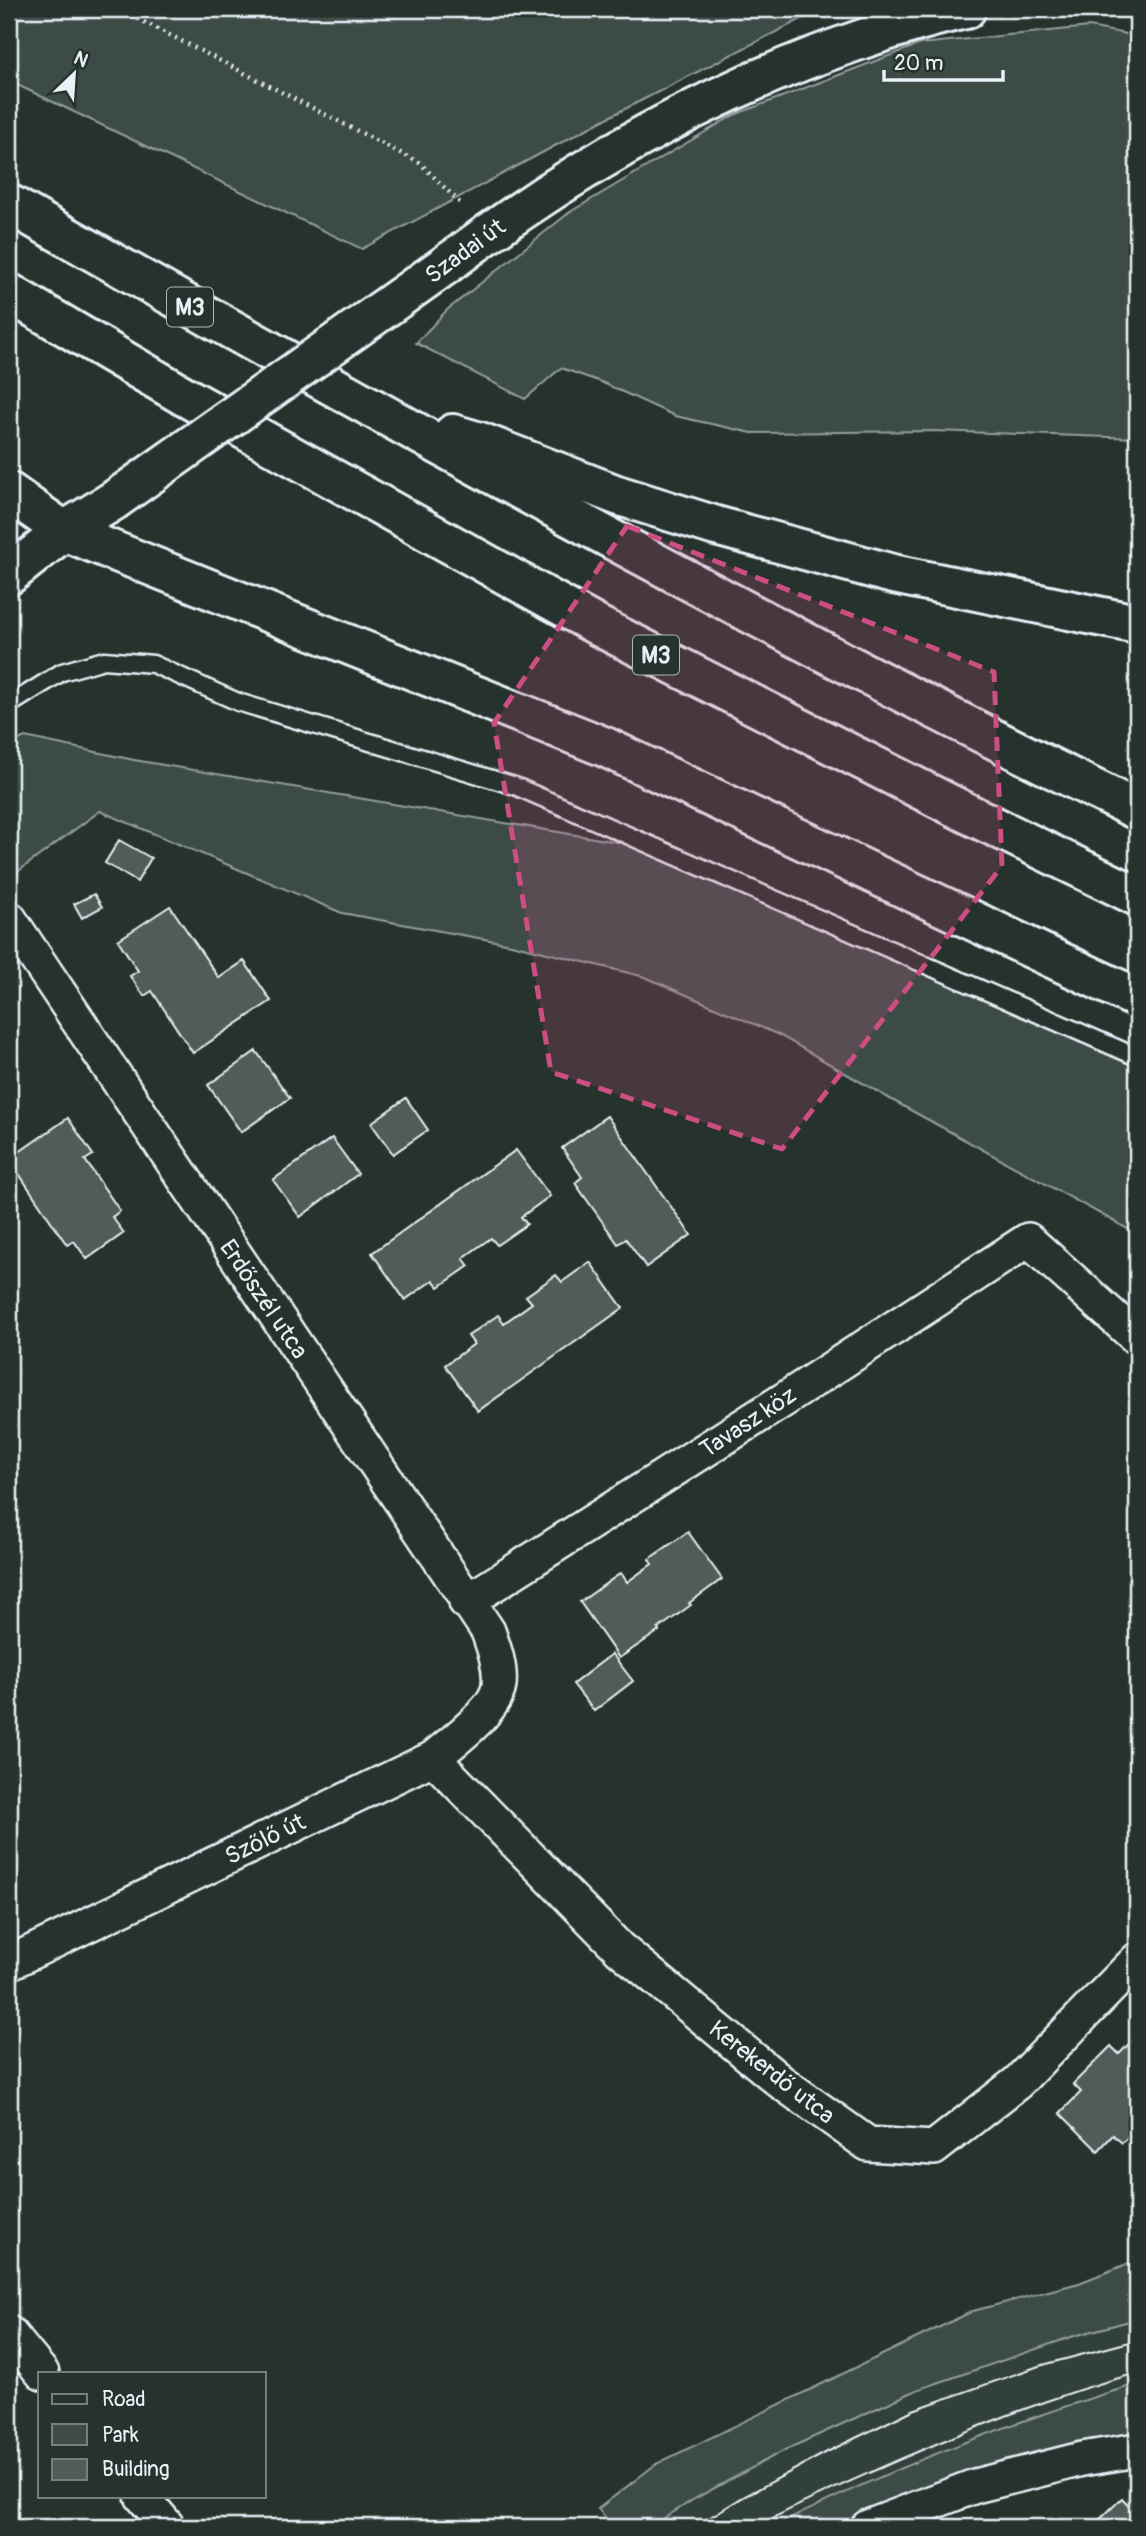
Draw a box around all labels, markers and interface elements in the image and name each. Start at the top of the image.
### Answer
north arrow [38,38,108,108]
scale bar [884,38,1002,82]
text: N [70,46,92,73]
text: 20 m [894,50,943,77]
street label: Szadai út [419,212,511,290]
road number: M3 [167,288,213,326]
road number: M3 [633,636,679,674]
street label: Erdőszél utca [213,1234,314,1364]
street label: Tavasz köz [695,1381,802,1464]
street label: Szőlő út [220,1807,310,1871]
street label: Kerekerdő utca [703,2014,840,2130]
legend [38,2372,266,2498]
text: Road [102,2386,146,2413]
text: Park [102,2422,139,2449]
text: Building [102,2456,169,2483]

